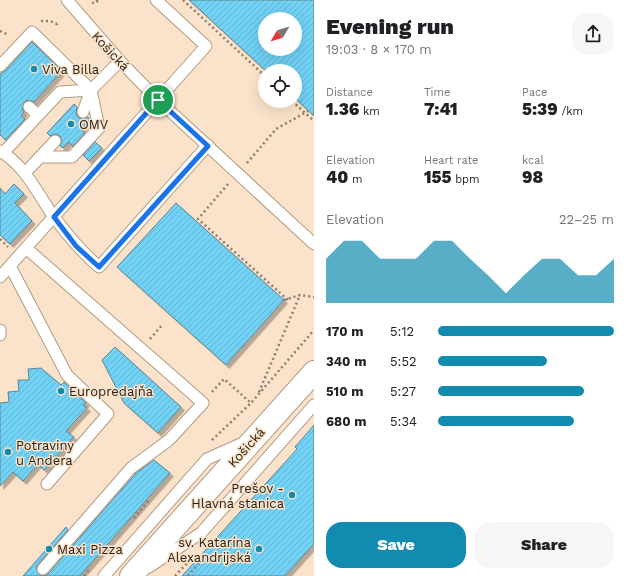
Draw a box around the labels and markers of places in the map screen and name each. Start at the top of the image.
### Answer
place label: Viva Billa [42,62,100,77]
marker: Viva Billa [29,64,39,74]
pin [141,83,175,117]
place label: OMV [79,117,109,132]
marker: OMV [66,119,76,129]
place label: Europredajňa [69,384,154,399]
marker: Europredajňa [56,386,66,396]
place label: Potraviny u Andera [16,438,74,468]
marker: Potraviny u Andera [3,447,13,457]
place label: Prešov - Hlavná stanica [191,481,285,511]
marker: Prešov - Hlavná stanica [287,490,297,500]
place label: sv. Katarína Alexandrijská [167,535,252,565]
place label: Maxi Pizza [57,542,123,557]
marker: Maxi Pizza [44,544,54,554]
marker: sv. Katarína Alexandrijská [254,544,264,554]

